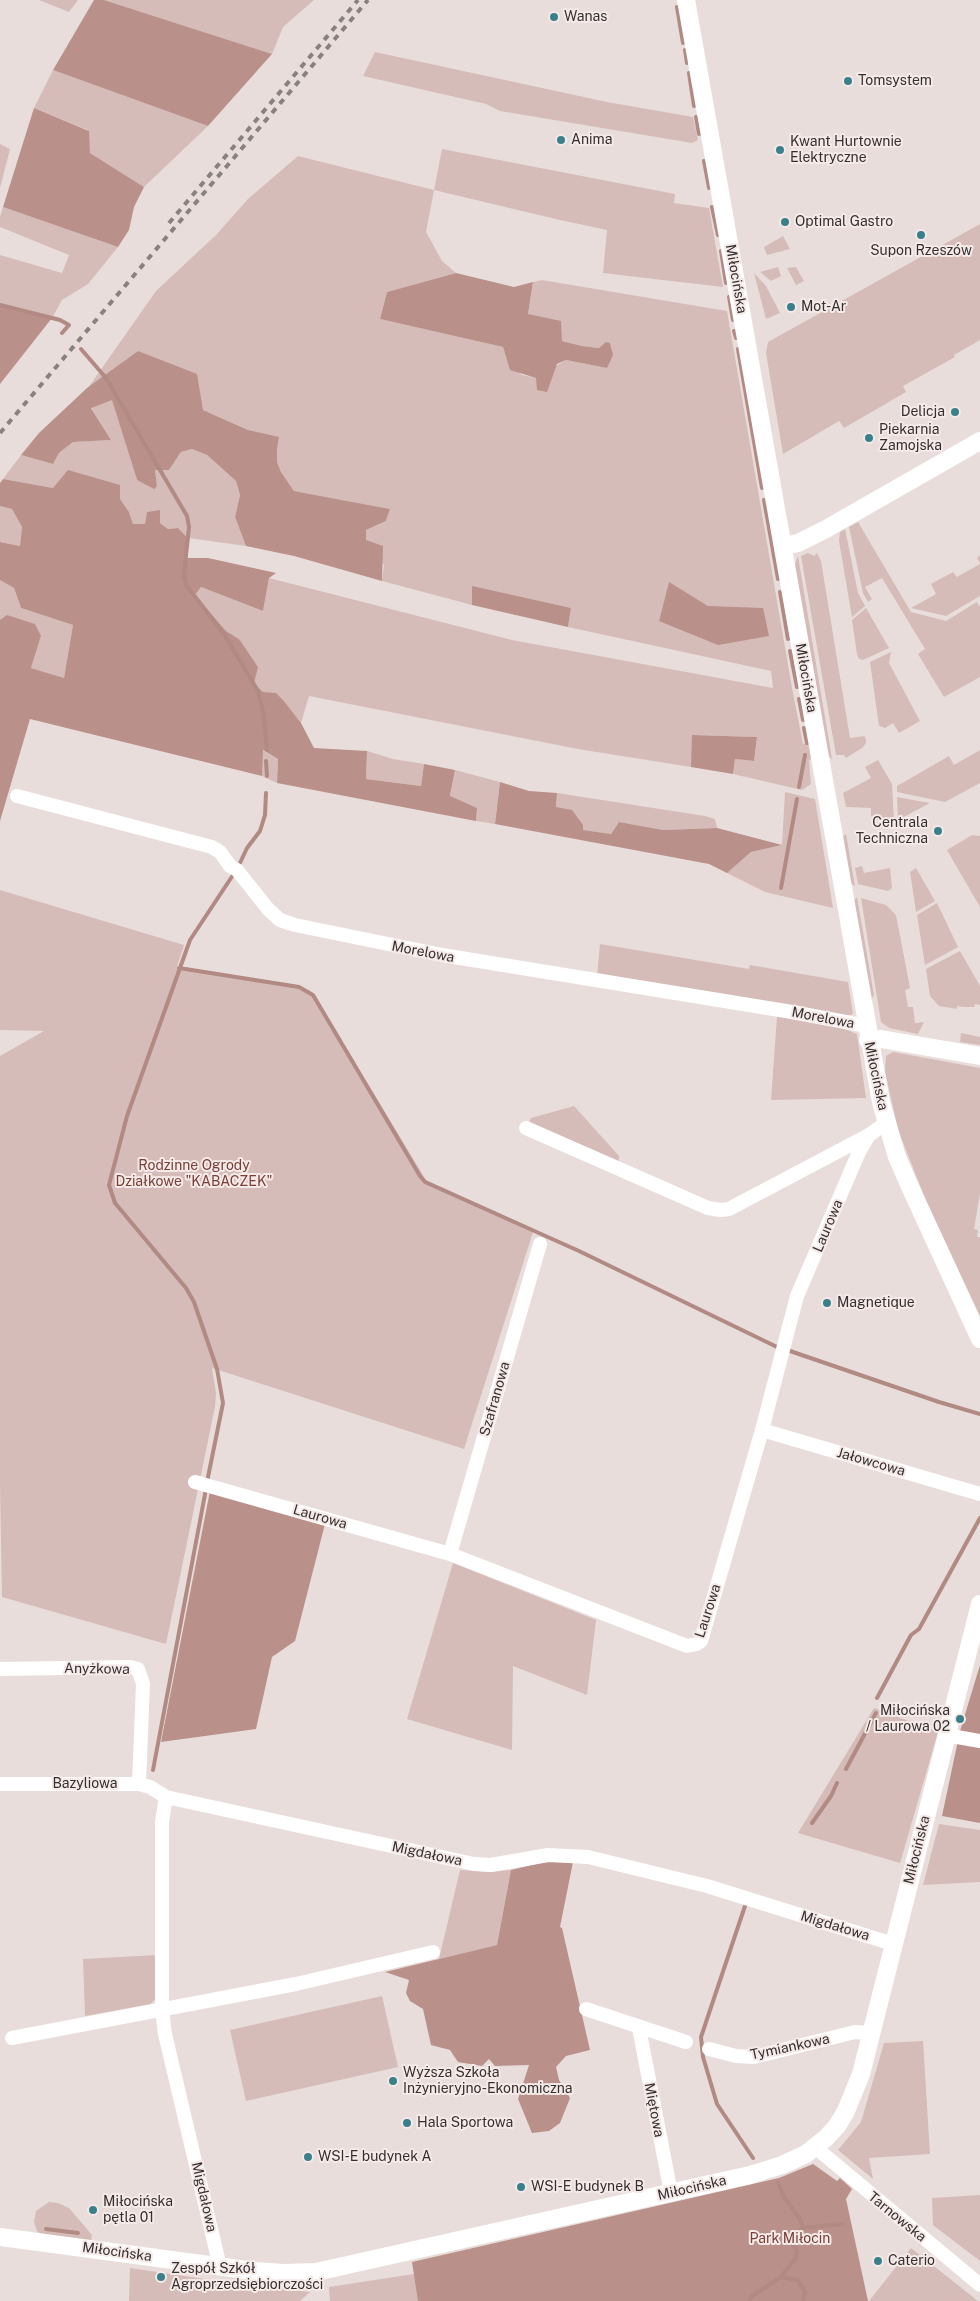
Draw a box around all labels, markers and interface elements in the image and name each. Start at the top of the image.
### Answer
place label: Wanas [564,9,607,25]
marker: Wanas [548,11,560,23]
place label: Tomsystem [858,73,932,89]
marker: Tomsystem [842,75,854,87]
place label: Anima [571,132,612,148]
marker: Anima [555,134,567,146]
place label: Kwant Hurtownie Elektryczne [790,134,902,166]
marker: Kwant Hurtownie Elektryczne [774,144,786,156]
place label: Optimal Gastro [795,214,893,230]
marker: Optimal Gastro [779,216,791,228]
marker: Supon Rzeszów [915,229,927,241]
street label: Miłocińska [722,243,750,315]
place label: Supon Rzeszów [870,243,972,259]
place label: Mot-Ar [801,299,846,315]
marker: Mot-Ar [785,301,797,313]
place label: Delicja [901,404,945,420]
marker: Delicja [949,406,961,418]
place label: Piekarnia Zamojska [879,422,942,454]
marker: Piekarnia Zamojska [863,432,875,444]
street label: Miłocińska [792,642,820,714]
place label: Centrala Techniczna [856,815,928,848]
marker: Centrala Techniczna [932,825,944,837]
street label: Morelowa [390,938,456,966]
street label: Morelowa [790,1004,856,1032]
street label: Miłocińska [861,1040,891,1112]
park label: Rodzinne Ogrody Działkowe "KABACZEK" [115,1158,273,1190]
street label: Laurowa [809,1197,847,1255]
place label: Magnetique [837,1295,915,1311]
marker: Magnetique [821,1297,833,1309]
street label: Szafranowa [476,1360,514,1438]
street label: Jałowcowa [835,1444,907,1480]
street label: Laurowa [291,1501,349,1533]
street label: Laurowa [691,1582,725,1640]
street label: Anyżkowa [64,1660,130,1678]
place label: Miłocińska / Laurowa 02 [866,1703,950,1735]
marker: Miłocińska / Laurowa 02 [954,1713,966,1725]
street label: Bazyliowa [52,1776,118,1792]
street label: Miłocińska [900,1814,934,1886]
street label: Migdałowa [390,1838,464,1870]
street label: Migdałowa [798,1908,872,1944]
street label: Tymiankowa [749,2030,831,2064]
place label: Wyższa Szkoła Inżynieryjno-Ekonomiczna [403,2065,572,2098]
marker: Wyższa Szkoła Inżynieryjno-Ekonomiczna [387,2075,399,2087]
street label: Miętowa [641,2081,667,2139]
place label: Hala Sportowa [417,2115,513,2131]
marker: Hala Sportowa [401,2117,413,2129]
place label: WSI-E budynek A [318,2149,431,2165]
marker: WSI-E budynek A [302,2151,314,2163]
street label: Migdałowa [188,2160,220,2234]
street label: Miłocińska [656,2172,728,2204]
place label: WSI-E budynek B [531,2179,644,2195]
marker: WSI-E budynek B [515,2181,527,2193]
street label: Tarnowska [865,2188,929,2246]
place label: Miłocińska pętla 01 [103,2194,173,2226]
marker: Miłocińska pętla 01 [87,2204,99,2216]
park label: Park Miłocin [750,2231,830,2247]
street label: Miłocińska [81,2239,153,2265]
place label: Caterio [888,2253,935,2269]
marker: Caterio [872,2255,884,2267]
place label: Zespół Szkół Agroprzedsiębiorczości [171,2261,323,2294]
marker: Zespół Szkół Agroprzedsiębiorczości [155,2271,167,2283]

